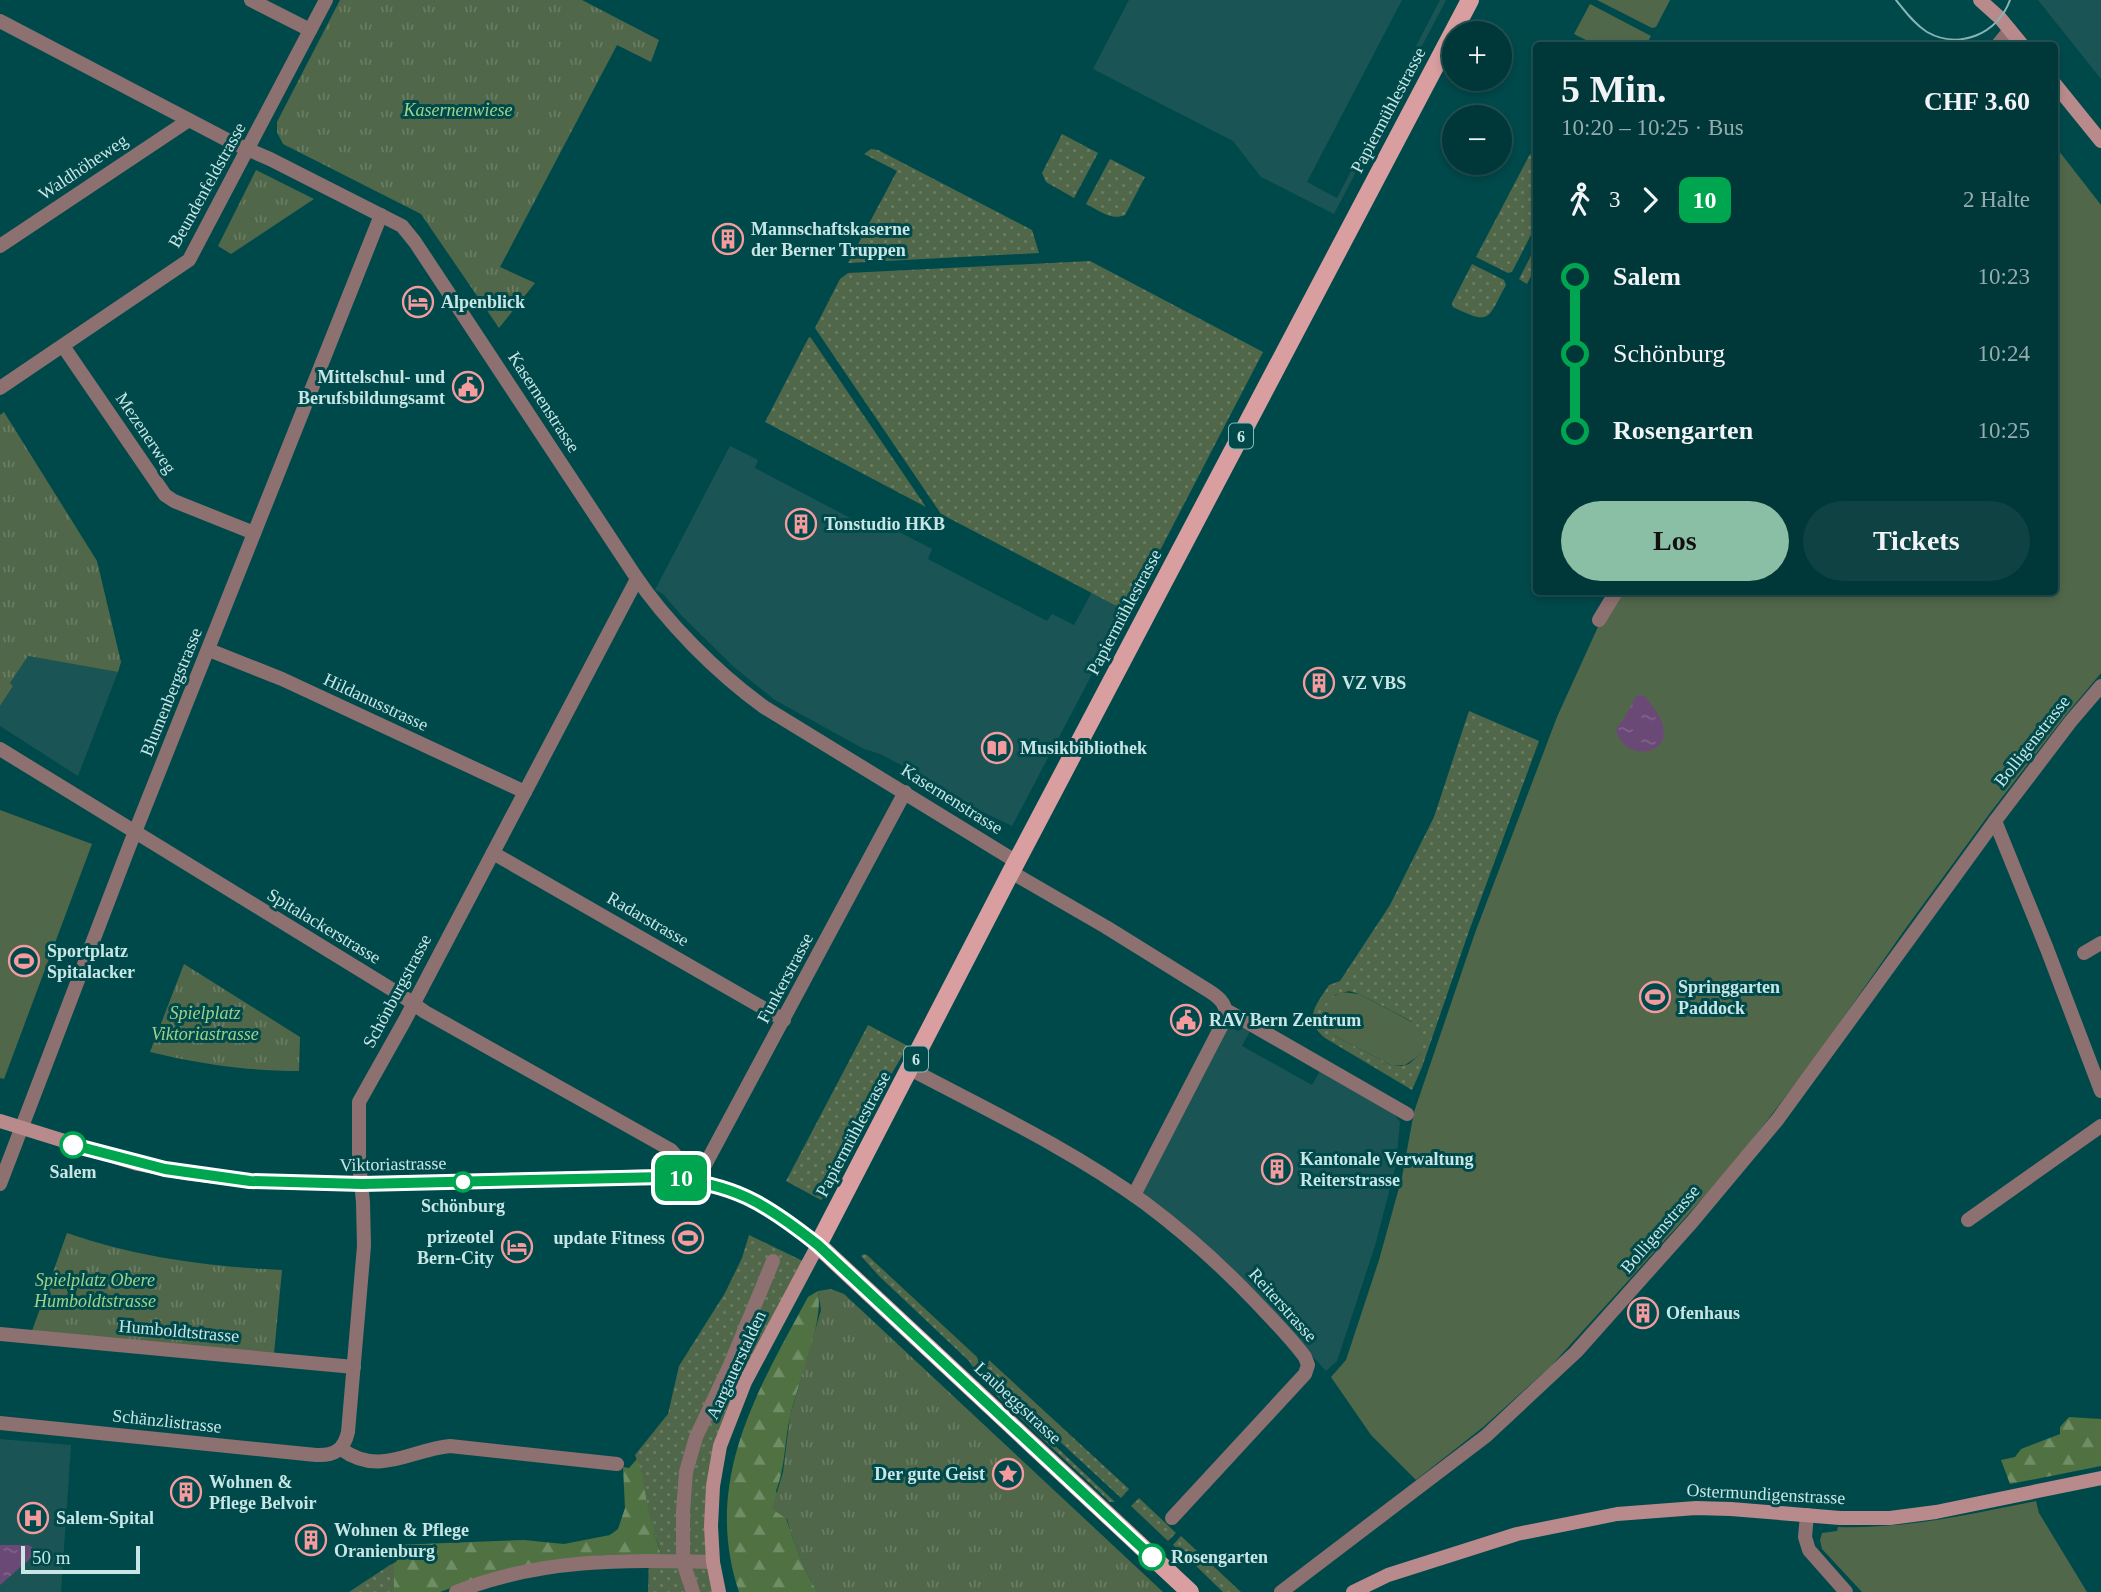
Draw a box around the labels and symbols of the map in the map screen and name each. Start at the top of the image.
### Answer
street label: Papiermühlestrasse [1347,44,1429,176]
park label: Kasernenwiese [403,100,513,120]
street label: Beundenfeldstrasse [164,119,250,251]
street label: Waldhöheweg [35,130,131,204]
place label: Mannschaftskaserne der Berner Truppen [751,219,910,260]
building icon: Mannschaftskaserne der Berner Truppen [711,222,745,256]
hotel icon: Alpenblick [401,285,435,319]
place label: Alpenblick [441,292,525,312]
street label: Kasernenstrasse [504,348,584,456]
place label: Mittelschul- und Berufsbildungsamt [298,367,445,408]
public building icon: Mittelschul- und Berufsbildungsamt [451,370,485,404]
street label: Mezenerweg [112,389,180,477]
road number: 6 [1229,424,1253,448]
building icon: Tonstudio HKB [784,507,818,541]
place label: Tonstudio HKB [824,514,945,534]
street label: Papiermühlestrasse [1083,546,1165,678]
street label: Blumenbergstrasse [136,625,206,759]
building icon: VZ VBS [1302,666,1336,700]
street label: Hildanusstrasse [321,669,431,735]
place label: VZ VBS [1342,673,1406,693]
street label: Bolligenstrasse [1990,692,2074,790]
library icon: Musikbibliothek [980,731,1014,765]
place label: Musikbibliothek [1020,738,1147,758]
street label: Kasernenstrasse [898,760,1006,838]
street label: Spitalackerstrasse [264,884,384,968]
street label: Radarstrasse [604,888,692,950]
street label: Funkerstrasse [753,930,817,1026]
street label: Schönburgstrasse [359,931,435,1051]
place label: Sportplatz Spitalacker [47,941,135,982]
sports icon: Sportplatz Spitalacker [7,944,41,978]
place label: Springgarten Paddock [1678,977,1780,1018]
sports icon: Springgarten Paddock [1638,980,1672,1014]
park label: Spielplatz Viktoriastrasse [151,1003,259,1044]
public building icon: RAV Bern Zentrum [1169,1003,1203,1037]
place label: RAV Bern Zentrum [1209,1010,1361,1030]
road number: 6 [904,1046,928,1072]
street label: Papiermühlestrasse [812,1068,894,1200]
marker: Salem [60,1132,86,1158]
place label: Kantonale Verwaltung Reiterstrasse [1300,1149,1474,1190]
building icon: Kantonale Verwaltung Reiterstrasse [1260,1152,1294,1186]
street label: Viktoriastrasse [339,1153,447,1175]
line badge: 10 [650,1155,712,1201]
place label: Salem [50,1162,97,1182]
marker: Schönburg [453,1172,473,1192]
street label: Bolligenstrasse [1616,1181,1704,1277]
place label: Schönburg [421,1196,505,1216]
sports icon: update Fitness [671,1221,705,1255]
place label: prizeotel Bern-City [417,1227,494,1268]
place label: update Fitness [553,1228,665,1248]
hotel icon: prizeotel Bern-City [500,1230,534,1264]
street label: Reiterstrasse [1245,1264,1321,1346]
park label: Spielplatz Obere Humboldtstrasse [33,1270,156,1311]
building icon: Ofenhaus [1626,1296,1660,1330]
place label: Ofenhaus [1666,1303,1740,1323]
street label: Aargauerstalden [702,1307,770,1423]
street label: Humboldtstrasse [118,1316,240,1346]
street label: Laubeggstrasse [971,1358,1065,1448]
street label: Schänzlistrasse [111,1405,223,1437]
place icon: Der gute Geist [991,1457,1025,1491]
place label: Der gute Geist [874,1464,985,1484]
place label: Wohnen & Pflege Belvoir [209,1472,316,1513]
building icon: Wohnen & Pflege Belvoir [169,1475,203,1509]
street label: Ostermundigenstrasse [1686,1480,1846,1508]
hospital icon: Salem-Spital [16,1501,50,1535]
place label: Salem-Spital [56,1508,154,1528]
place label: Wohnen & Pflege Oranienburg [334,1520,469,1561]
building icon: Wohnen & Pflege Oranienburg [294,1523,328,1557]
scale bar [21,1543,140,1575]
marker: Rosengarten [1139,1544,1165,1570]
place label: Rosengarten [1171,1547,1268,1567]

